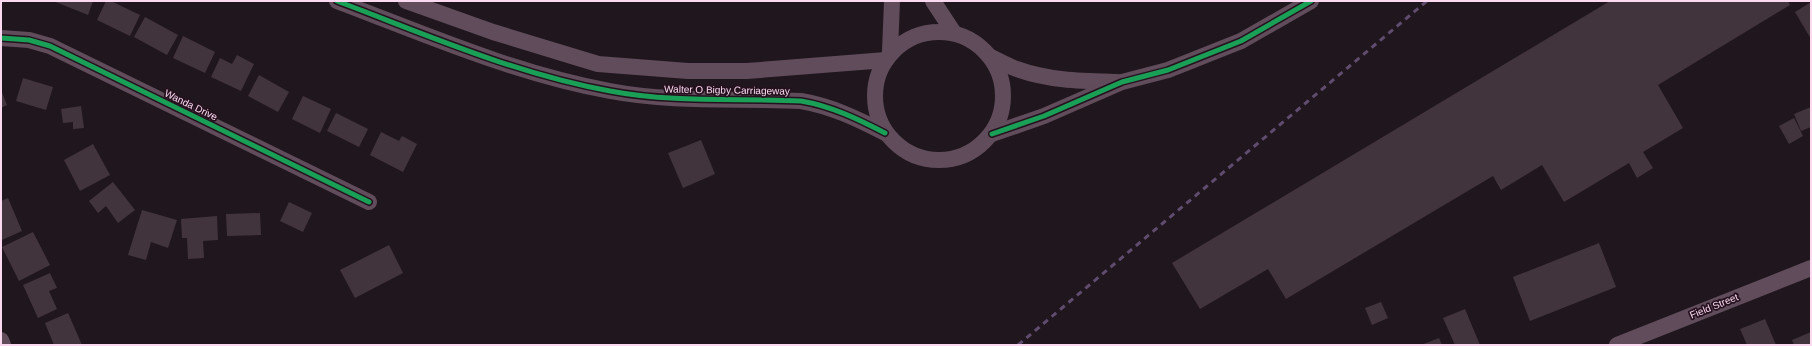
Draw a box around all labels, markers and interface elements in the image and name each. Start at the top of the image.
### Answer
street label: Walter O Bigby Carriageway [664,83,790,97]
street label: Wanda Drive [163,87,220,123]
street label: Field Street [1688,291,1740,321]

